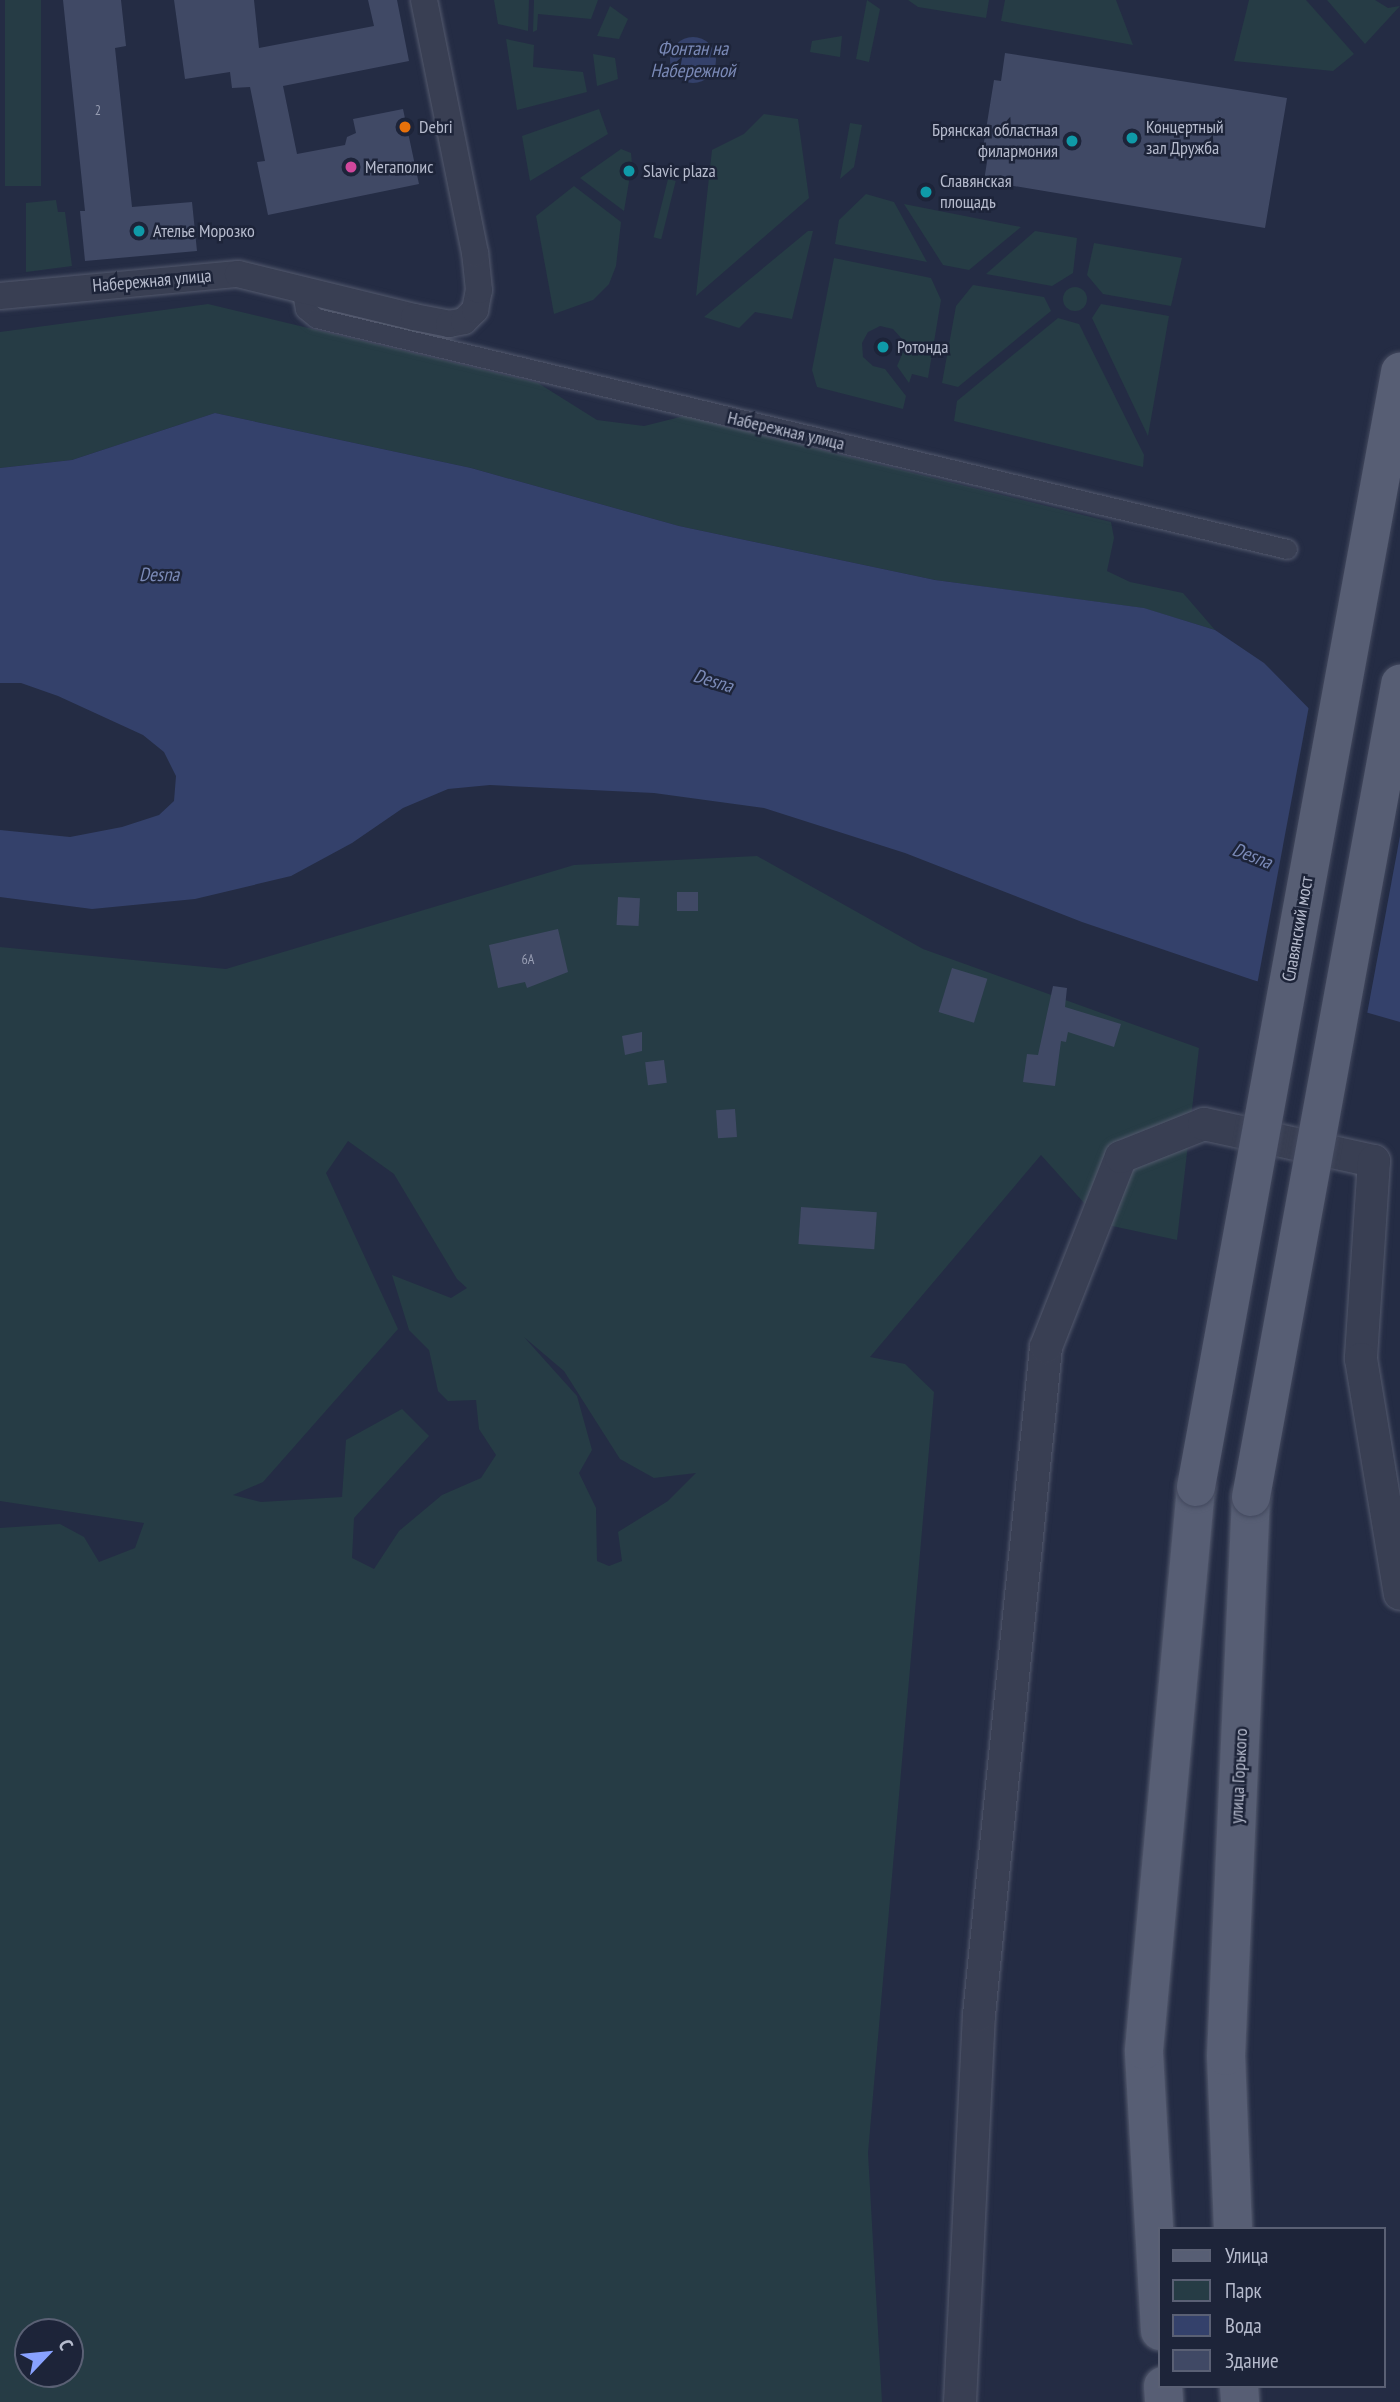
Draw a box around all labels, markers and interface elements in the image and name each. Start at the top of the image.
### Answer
water label: Фонтан на Набережной [651,38,735,82]
house number: 2 [95,102,101,118]
place label: Debri [419,116,453,138]
place label: Концертный зал Дружба [1146,117,1224,160]
marker: Debri [397,119,413,135]
place label: Брянская областная филармония [932,120,1058,162]
marker: Концертный зал Дружба [1124,130,1140,146]
marker: Брянская областная филармония [1064,133,1080,149]
place label: Мегаполис [365,156,434,178]
marker: Мегаполис [343,159,359,175]
place label: Slavic plaza [643,160,716,182]
marker: Slavic plaza [621,163,637,179]
place label: Славянская площадь [940,171,1012,214]
marker: Славянская площадь [918,184,934,200]
place label: Ателье Морозко [153,220,255,242]
marker: Ателье Морозко [131,223,147,239]
street label: Набережная улица [91,265,213,297]
place label: Ротонда [897,336,948,358]
marker: Ротонда [875,339,891,355]
street label: Набережная улица [725,407,847,455]
water label: Desna [139,564,179,586]
water label: Desna [690,664,736,698]
water label: Desna [1229,838,1275,874]
street label: Славянский мост [1278,875,1318,983]
house number: 6А [522,951,534,967]
street label: улица Горького [1226,1728,1252,1824]
legend [1158,2227,1386,2388]
text: Улица [1225,2242,1268,2269]
text: Парк [1225,2277,1262,2304]
text: Вода [1225,2312,1262,2339]
north arrow [14,2318,84,2388]
text: С [53,2336,79,2354]
text: Здание [1225,2347,1279,2374]

